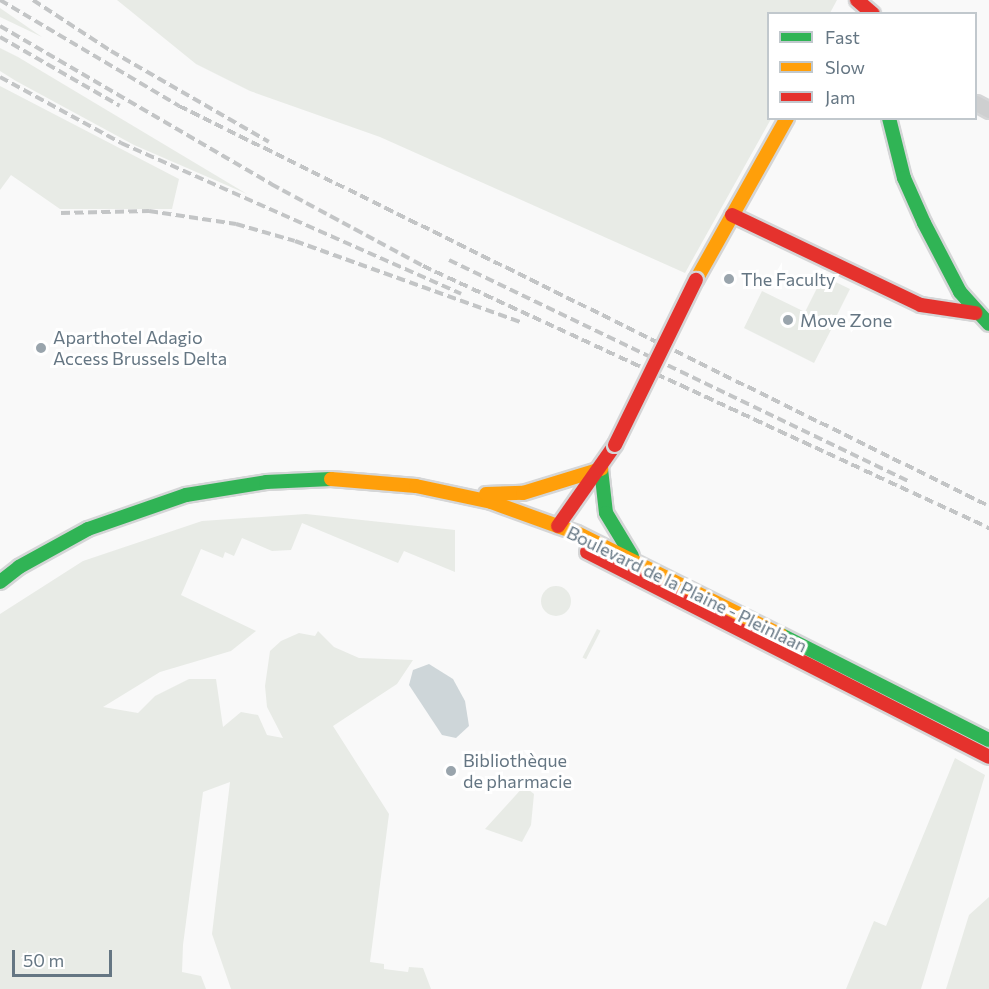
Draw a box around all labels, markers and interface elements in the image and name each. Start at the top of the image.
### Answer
legend [767,12,977,120]
text: Fast [825,26,860,48]
text: Slow [825,56,865,78]
text: Jam [825,86,855,108]
place label: The Faculty [741,268,835,290]
marker: The Faculty [722,272,736,286]
place label: Move Zone [800,309,892,331]
marker: Move Zone [781,313,795,327]
place label: Aparthotel Adagio Access Brussels Delta [53,327,227,370]
marker: Aparthotel Adagio Access Brussels Delta [34,341,48,355]
street label: Boulevard de la Plaine - Pleinlaan [563,521,811,657]
place label: Bibliothèque de pharmacie [463,750,572,792]
marker: Bibliothèque de pharmacie [444,764,458,778]
scale bar [15,938,116,976]
text: 50 m [23,949,64,971]

